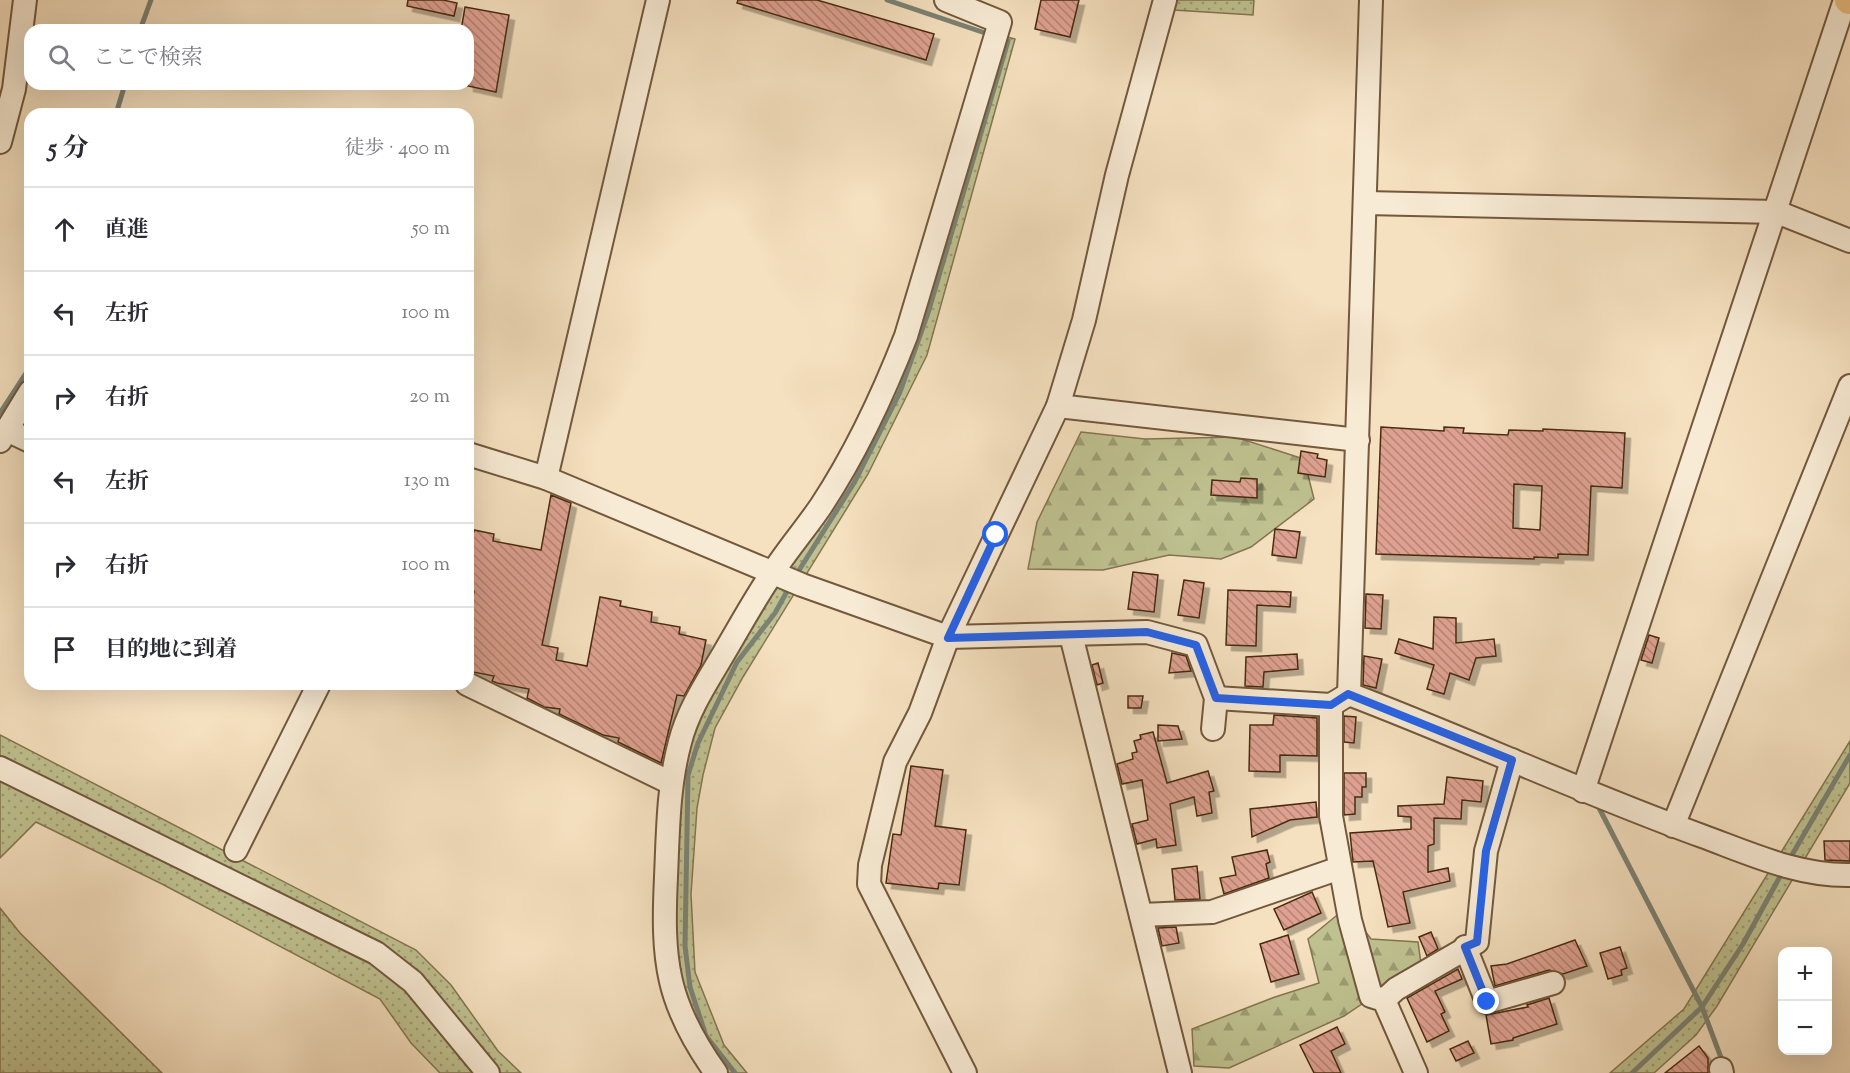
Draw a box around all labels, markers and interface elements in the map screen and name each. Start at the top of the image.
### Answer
search box [24,24,474,90]
icon: search [45,41,78,74]
text: ここで検索 [93,43,203,75]
text: 5 分 [48,131,88,168]
text: 徒歩 · 400 m [345,135,450,164]
icon: ahead [48,213,81,246]
text: 直進 [105,215,149,247]
text: 50 m [412,215,450,244]
icon: left [48,297,81,330]
text: 左折 [105,299,149,331]
text: 100 m [401,299,450,328]
icon: right [48,381,81,414]
text: 右折 [105,383,149,415]
text: 20 m [409,383,450,412]
icon: left [48,465,81,498]
text: 左折 [105,467,149,499]
text: 130 m [404,467,450,496]
route start [982,521,1008,547]
icon: right [48,549,81,582]
text: 右折 [105,551,149,583]
text: 100 m [401,551,450,580]
icon: arrive [48,633,81,666]
text: 目的地に到着 [105,635,237,667]
map controls [1778,947,1832,1055]
button: + [1778,947,1832,1001]
route end [1473,988,1499,1014]
button: − [1778,1001,1832,1055]

